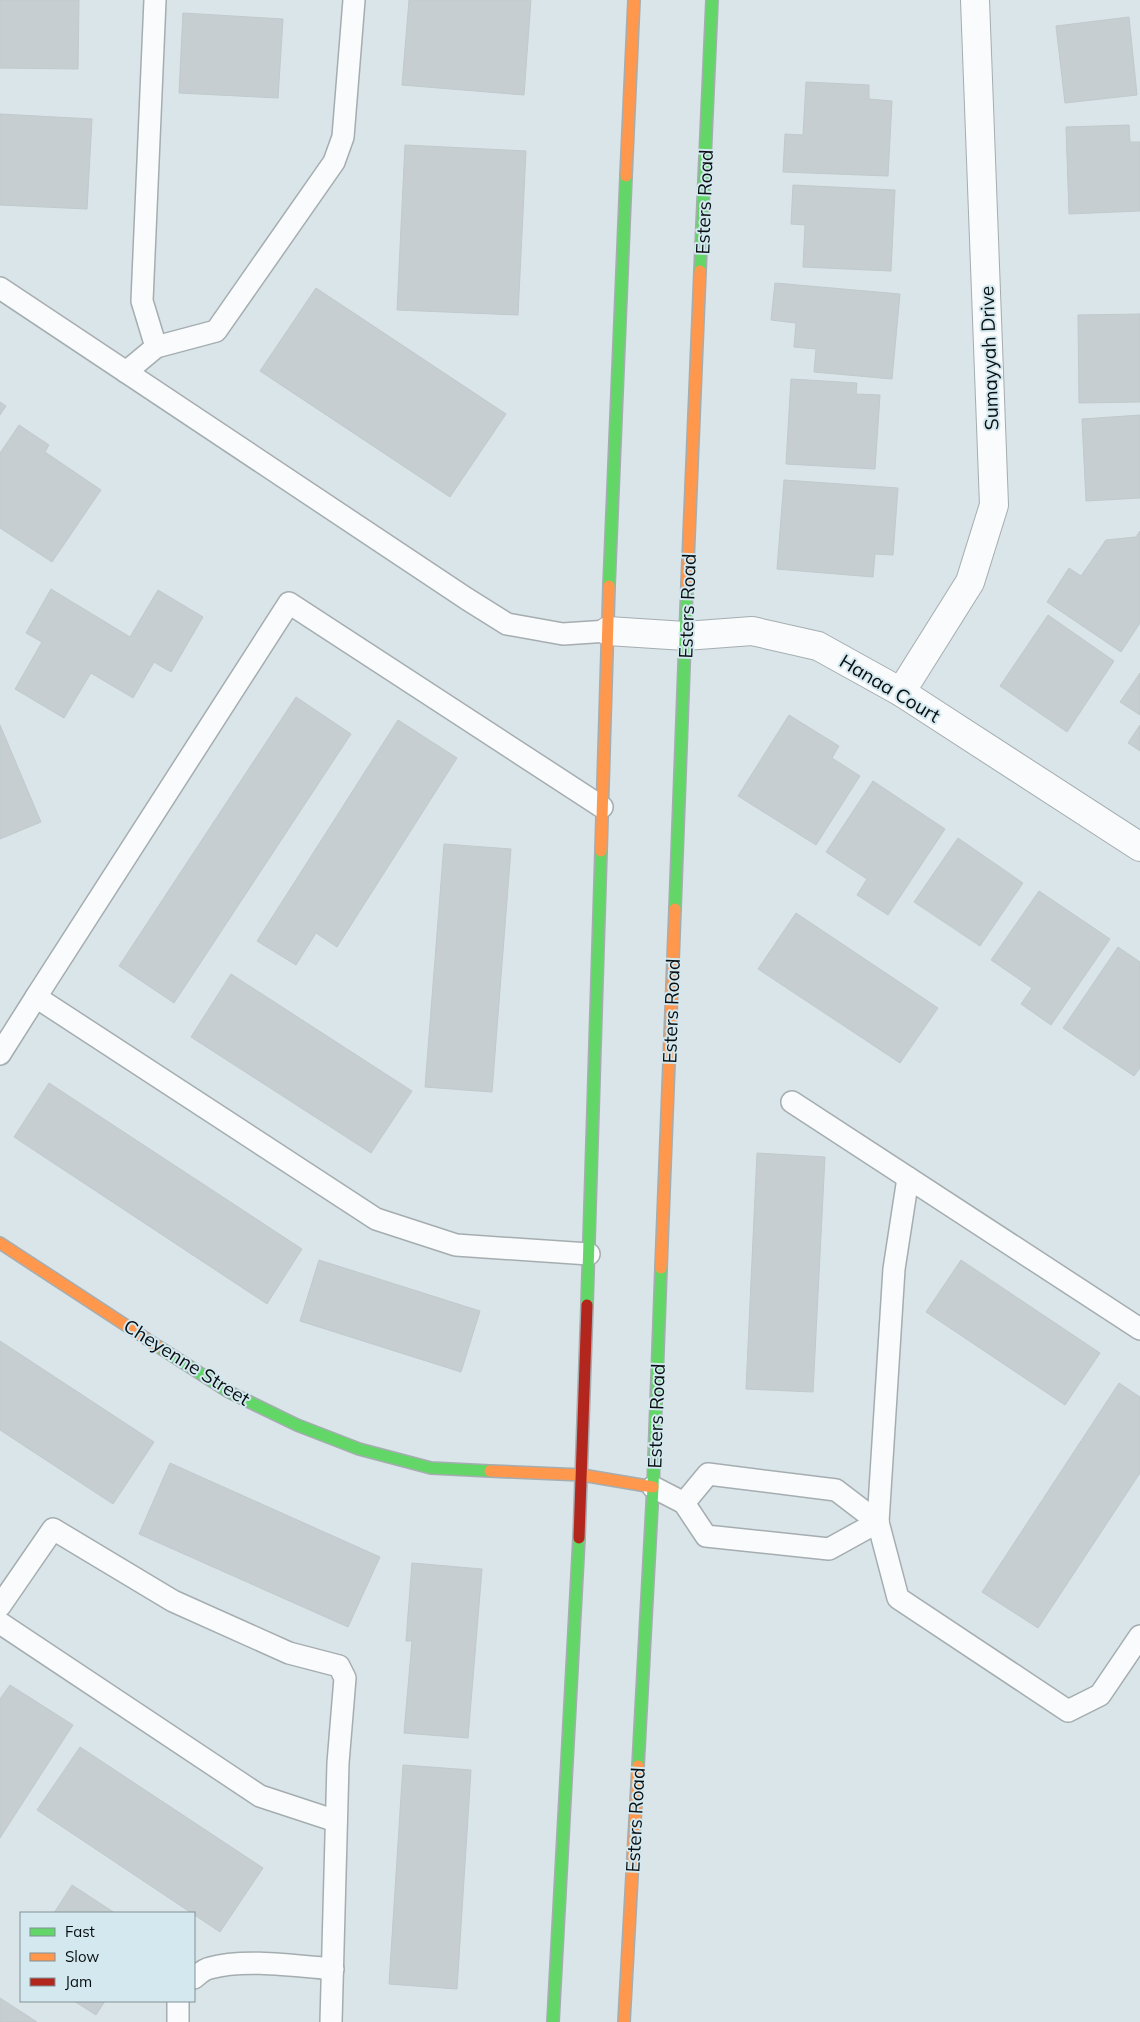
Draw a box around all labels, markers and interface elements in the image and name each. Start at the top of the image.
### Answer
street label: Esters Road [690,149,718,255]
street label: Sumayyah Drive [974,285,1004,431]
street label: Esters Road [673,553,701,659]
street label: Hanaa Court [835,649,945,728]
street label: Esters Road [657,958,685,1064]
street label: Cheyenne Street [119,1313,255,1411]
street label: Esters Road [642,1363,670,1469]
street label: Esters Road [620,1767,650,1873]
legend [20,1912,195,2002]
text: Fast [65,1922,95,1941]
text: Slow [65,1947,99,1966]
text: Jam [65,1972,92,1991]

